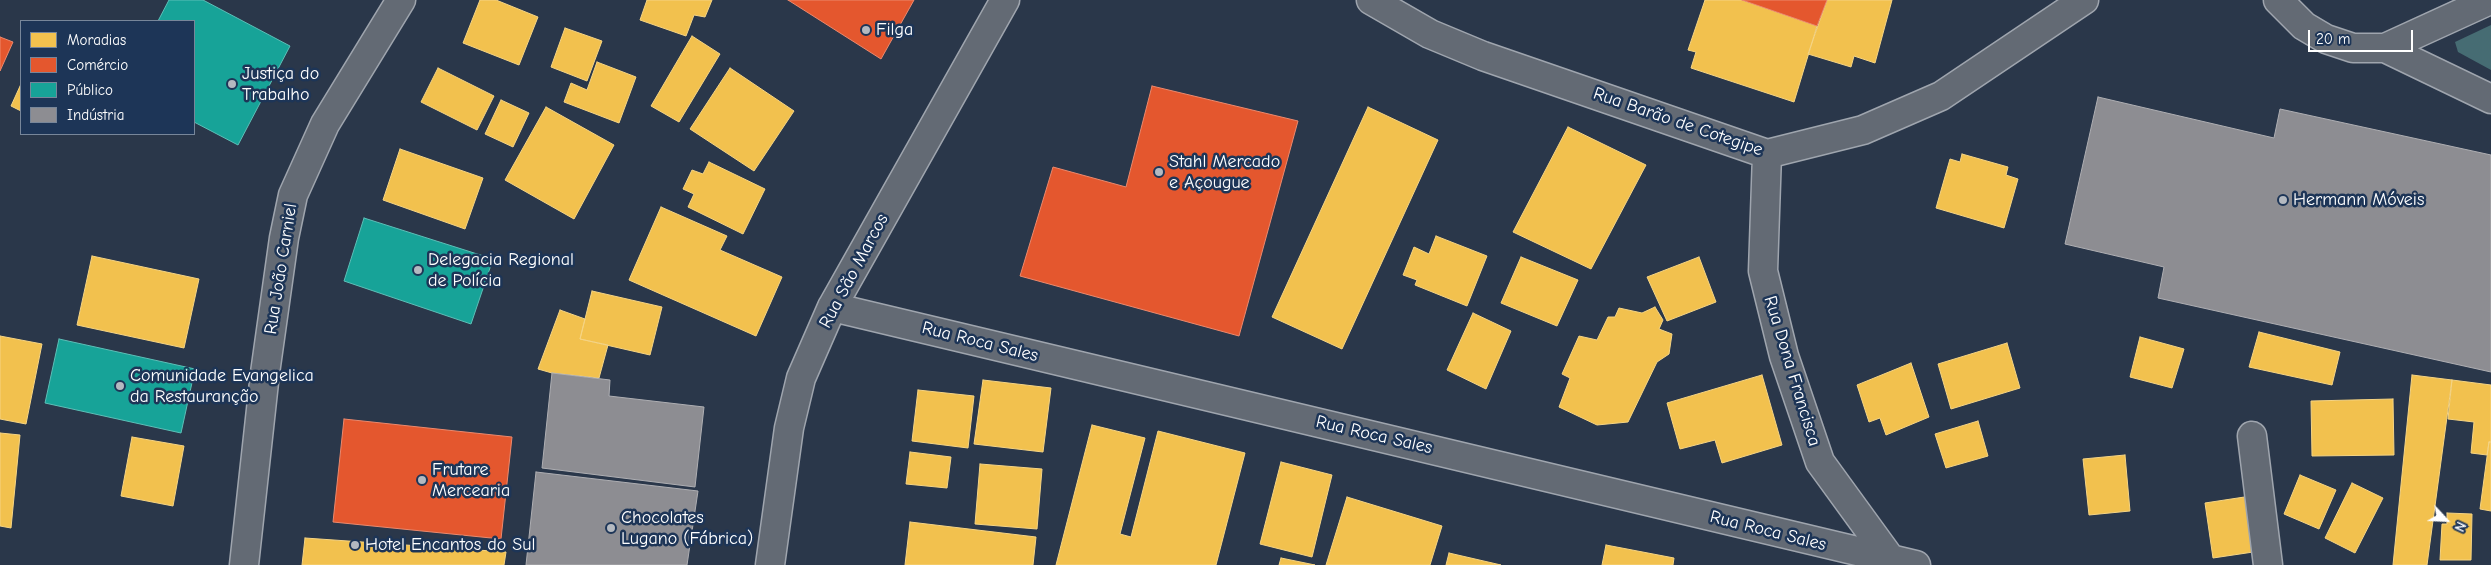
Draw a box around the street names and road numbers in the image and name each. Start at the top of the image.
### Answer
street label: Rua Barão de Cotegipe [1590,83,1766,161]
street label: Rua João Carniel [260,202,302,336]
street label: Rua São Marcos [815,210,893,332]
street label: Rua Dona Francisca [1759,293,1825,449]
street label: Rua Roca Sales [920,317,1040,367]
street label: Rua Roca Sales [1314,411,1434,459]
street label: Rua Roca Sales [1708,506,1828,556]

